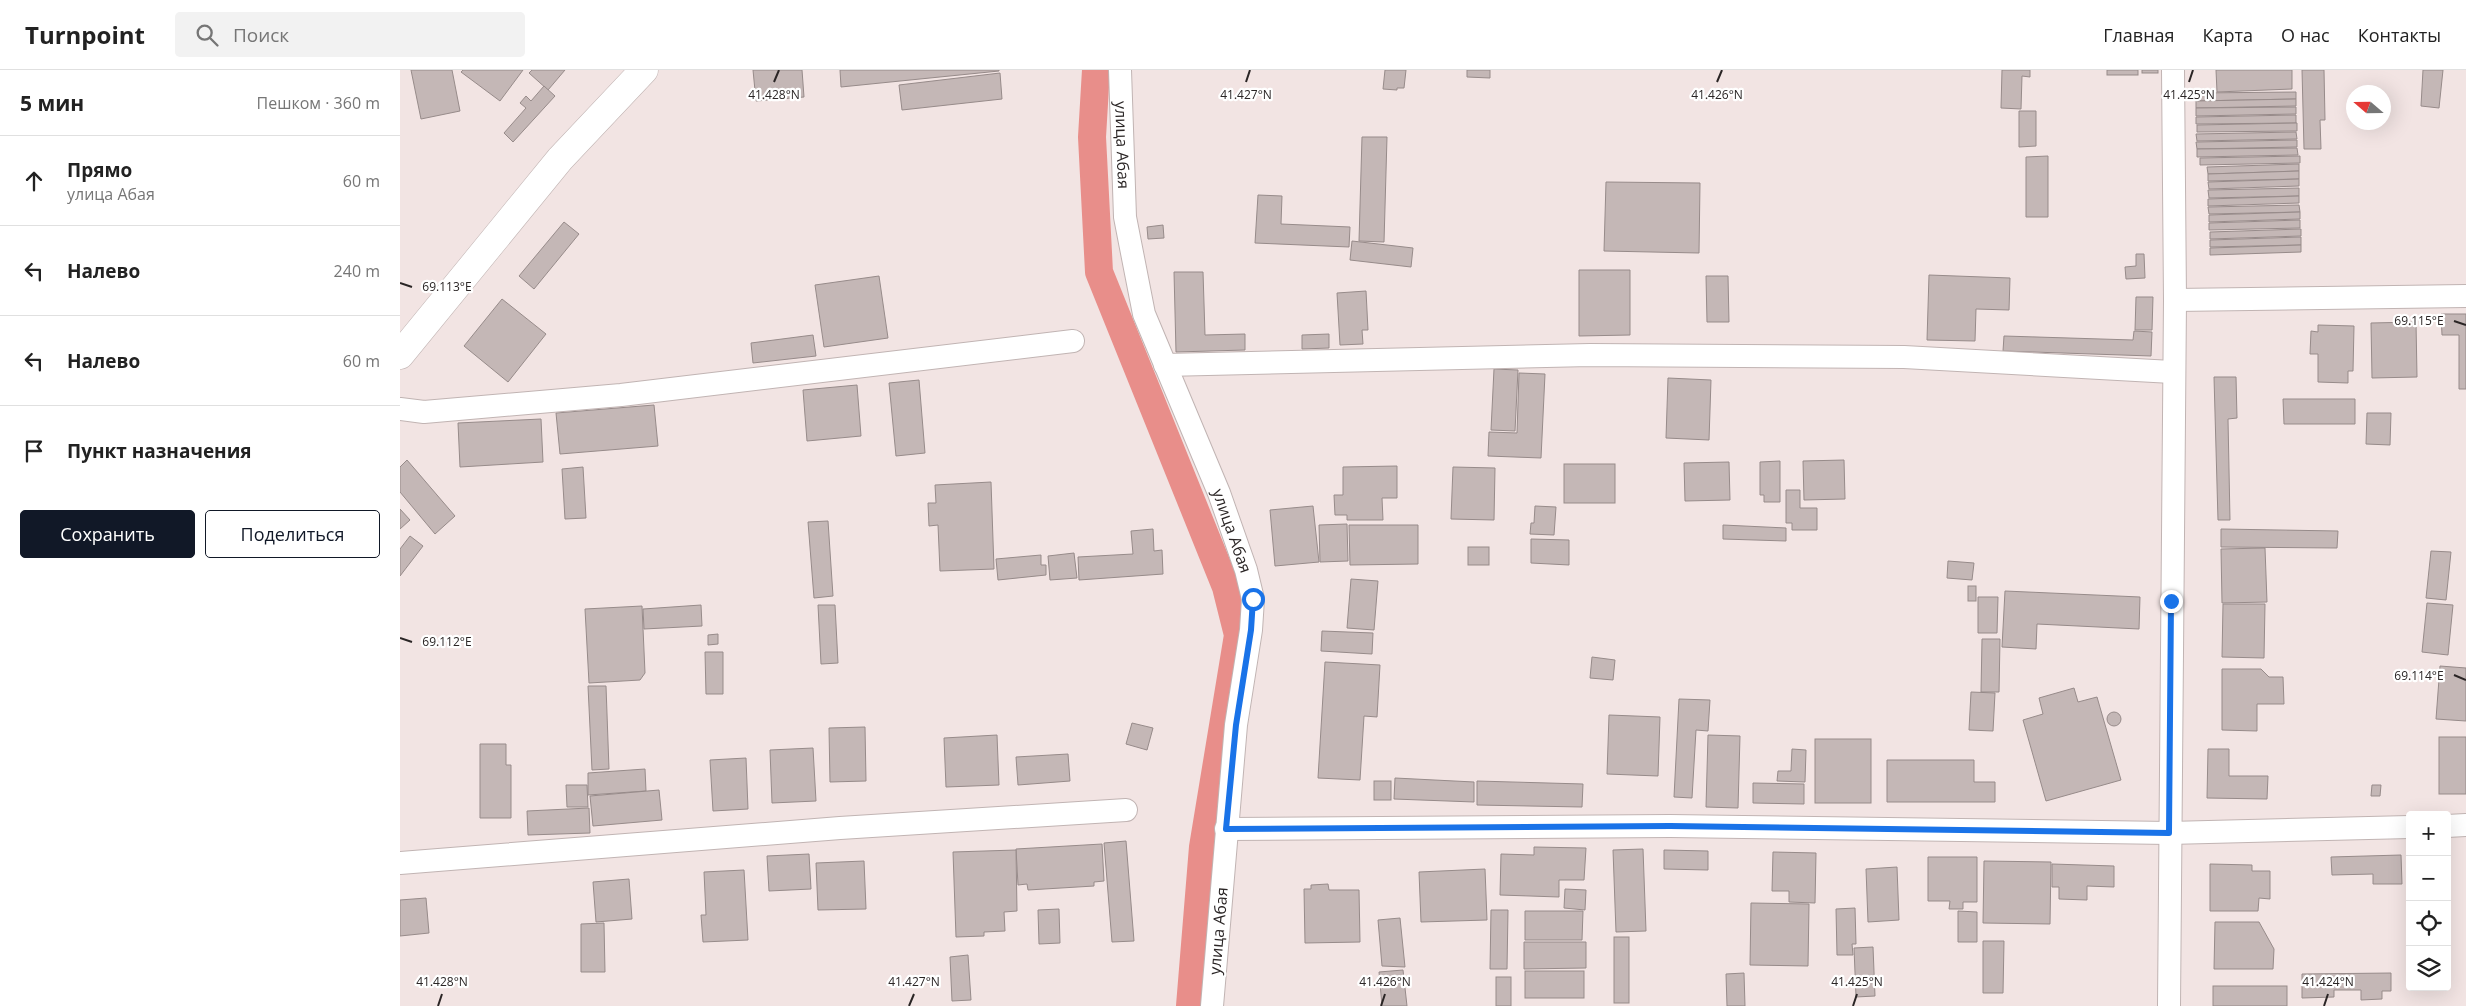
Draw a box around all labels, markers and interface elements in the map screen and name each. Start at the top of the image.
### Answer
search box [175,12,525,57]
text: Turnpoint [25,18,145,51]
icon: search [193,21,221,49]
text: Поиск [233,22,289,48]
text: Главная [2103,23,2175,47]
text: Карта [2203,23,2253,47]
text: О нас [2281,23,2330,47]
text: Контакты [2358,23,2441,47]
north arrow [2346,85,2391,130]
text: 41.428°N [748,86,800,103]
text: 41.427°N [1220,86,1272,103]
text: 41.426°N [1691,86,1743,103]
text: 41.425°N [2163,86,2215,103]
text: 5 мин [20,89,84,117]
text: Пешком · 360 m [257,92,380,114]
street label: улица Абая [1110,101,1135,189]
text: Прямо [67,157,132,183]
icon: ahead [20,167,48,195]
text: 60 m [343,170,380,192]
text: улица Абая [67,183,155,205]
icon: left [20,257,48,285]
text: Налево [67,258,140,284]
text: 240 m [334,260,380,282]
text: 69.113°E [422,278,472,295]
text: 69.115°E [2394,312,2444,329]
icon: left [20,347,48,375]
text: Налево [67,348,140,374]
text: 60 m [343,350,380,372]
icon: arrive [20,437,48,465]
text: Пункт назначения [67,438,252,464]
street label: улица Абая [1207,486,1257,576]
button: Сохранить [20,510,195,558]
button: Поделиться [205,510,380,558]
route start [1242,588,1265,611]
route end [2160,590,2183,613]
text: 69.112°E [422,633,472,650]
text: 69.114°E [2394,667,2444,684]
map controls [2406,811,2451,991]
button: + [2406,811,2451,856]
button: − [2406,856,2451,901]
street label: улица Абая [1203,886,1233,976]
button: locate [2406,901,2451,946]
button: layers [2406,946,2451,991]
text: 41.428°N [416,973,468,990]
text: 41.427°N [888,973,940,990]
text: 41.426°N [1359,973,1411,990]
text: 41.425°N [1831,973,1883,990]
text: 41.424°N [2302,973,2354,990]

